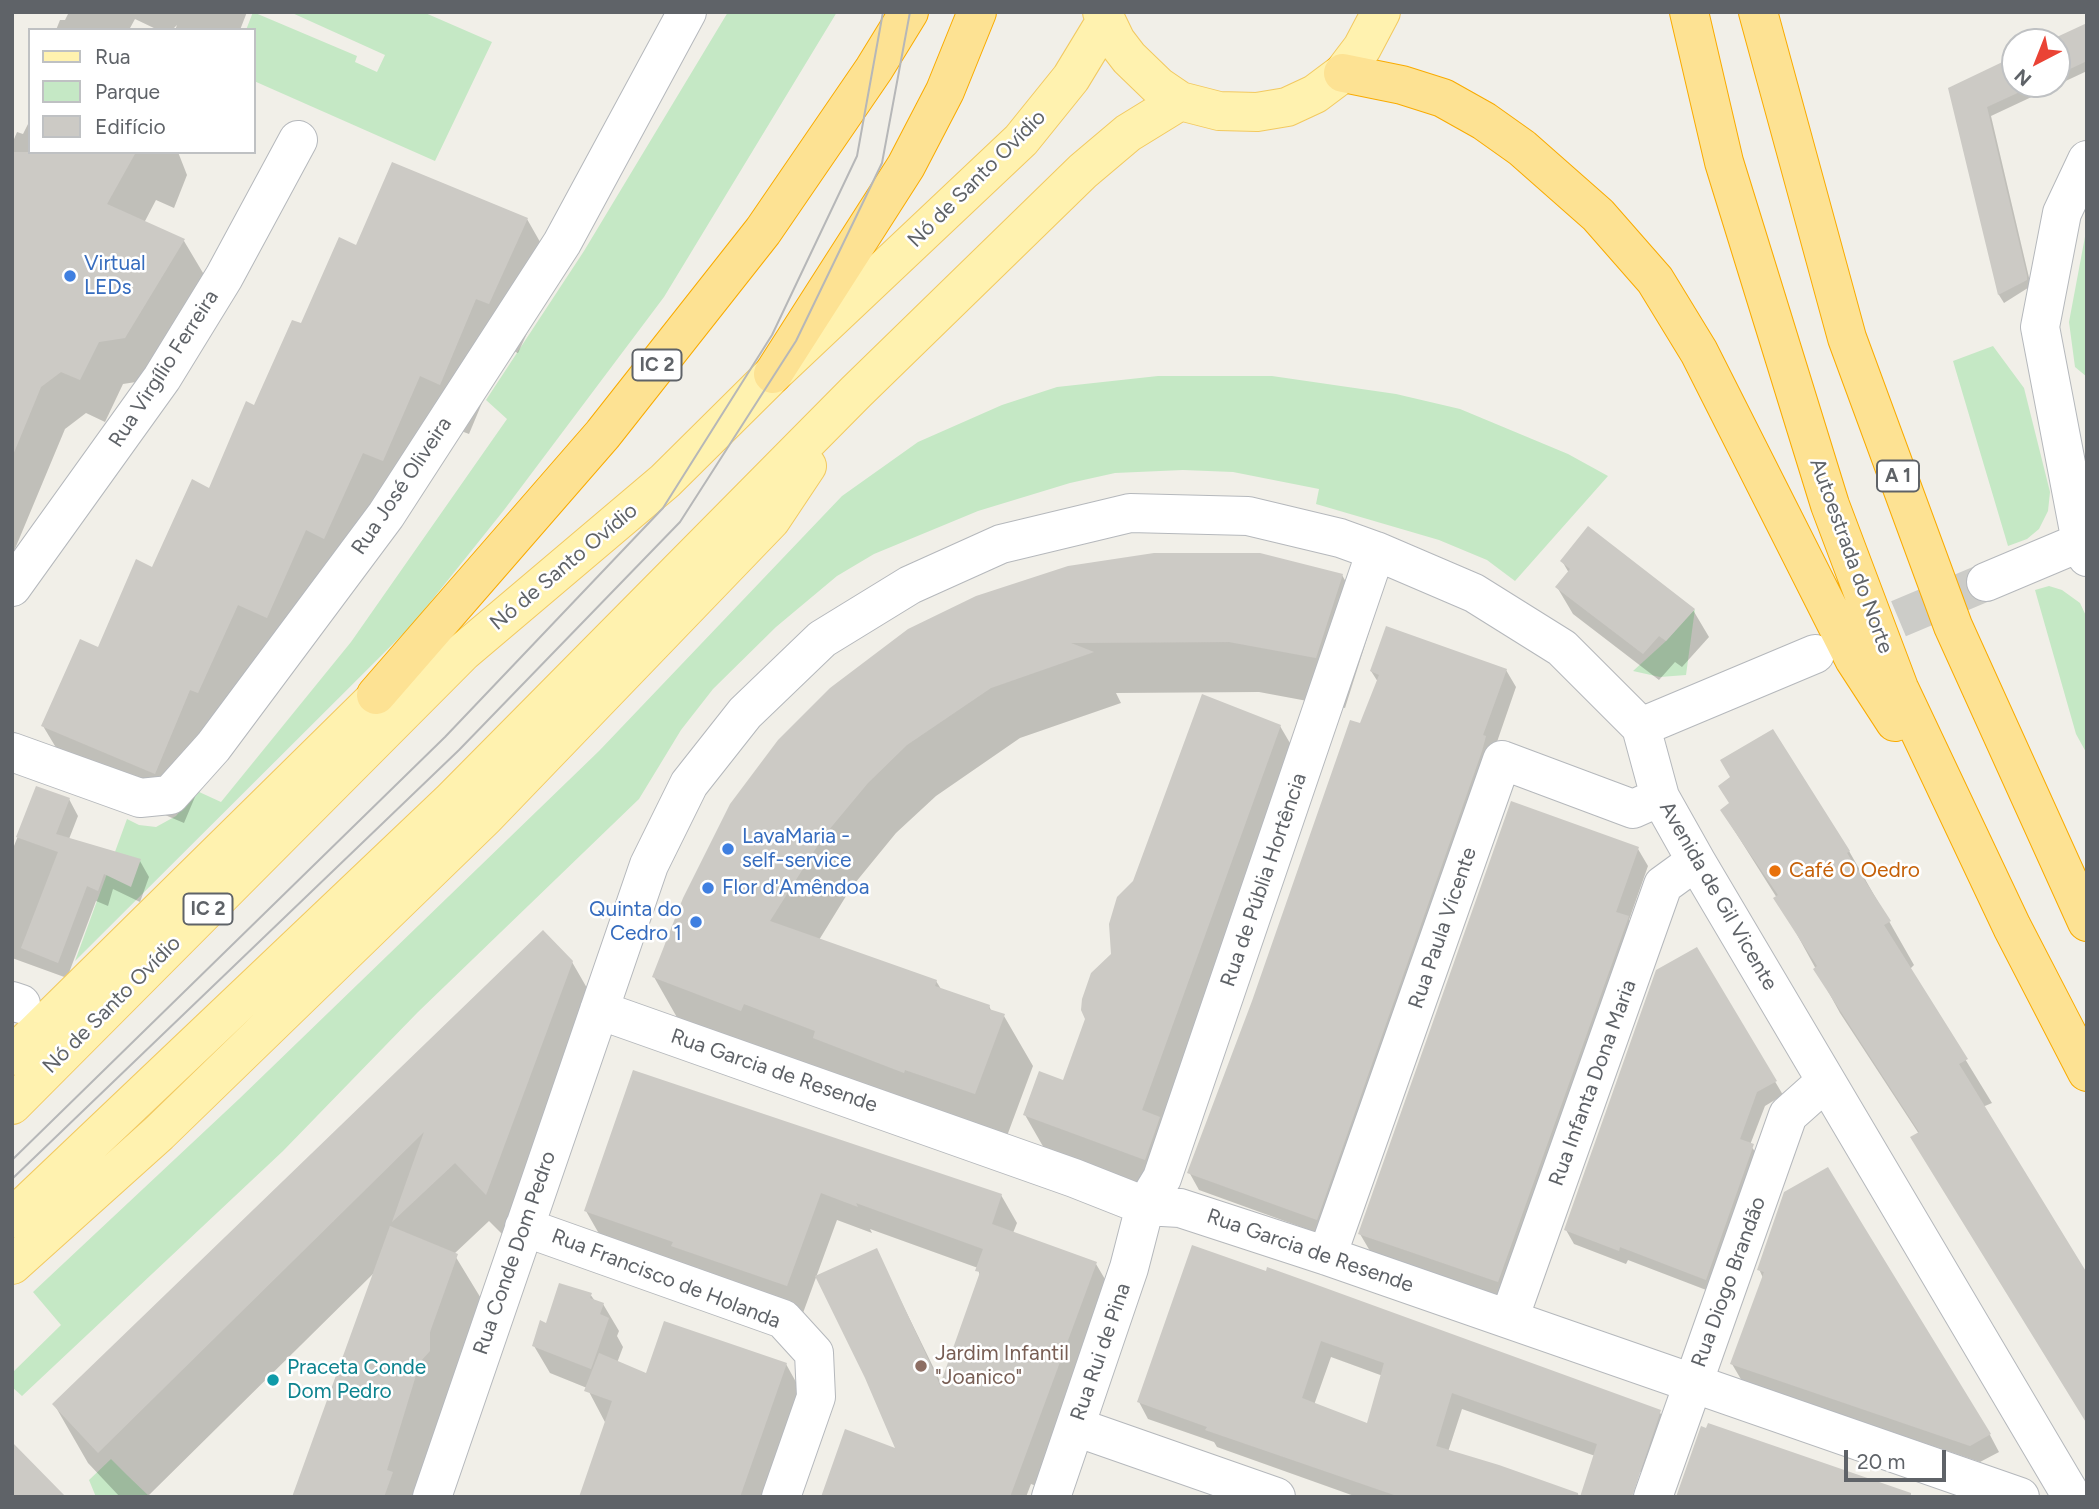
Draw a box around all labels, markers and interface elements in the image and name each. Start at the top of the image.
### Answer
legend [28,28,256,154]
north arrow [2001,28,2071,98]
text: Rua [95,44,131,69]
text: N [2010,64,2036,91]
text: Parque [95,79,160,104]
street label: Nó de Santo Ovídio [903,105,1051,253]
text: Edifício [95,114,166,139]
place label: Virtual LEDs [84,251,146,301]
marker: Virtual LEDs [62,268,78,284]
street label: Rua Virgílio Ferreira [104,286,224,452]
road number: IC 2 [632,350,682,380]
street label: Rua José Oliveira [347,412,457,560]
street label: Autoestrada do Norte [1804,455,1898,657]
road number: A 1 [1877,461,1919,491]
street label: Nó de Santo Ovídio [485,498,643,636]
street label: Rua de Públia Hortência [1216,770,1312,990]
street label: Avenida de Gil Vicente [1654,797,1782,995]
place label: LavaMaria - self-service [742,824,851,874]
marker: LavaMaria - self-service [720,841,736,857]
street label: Rua Paula Vicente [1404,844,1482,1012]
place label: Café O Oedro [1789,858,1920,884]
marker: Café O Oedro [1767,863,1783,879]
place label: Flor d'Amêndoa [722,875,869,901]
marker: Flor d'Amêndoa [700,880,716,896]
road number: IC 2 [184,894,232,925]
place label: Quinta do Cedro 1 [589,897,682,947]
marker: Quinta do Cedro 1 [688,914,704,930]
street label: Nó de Santo Ovídio [38,931,186,1079]
street label: Rua Infanta Dona Maria [1544,977,1642,1189]
street label: Rua Garcia de Resende [667,1024,881,1118]
street label: Rua Conde Dom Pedro [468,1148,562,1358]
street label: Rua Diogo Brandão [1686,1193,1772,1371]
street label: Rua Garcia de Resende [1203,1204,1417,1298]
street label: Rua Francisco de Holanda [548,1224,784,1334]
street label: Rua Rui de Pina [1066,1280,1136,1424]
place label: Jardim Infantil "Joanico" [935,1341,1069,1391]
place label: Praceta Conde Dom Pedro [287,1355,426,1405]
marker: Jardim Infantil "Joanico" [913,1358,929,1374]
marker: Praceta Conde Dom Pedro [265,1372,281,1388]
scale bar [1847,1436,1948,1480]
text: 20 m [1857,1449,1905,1474]

